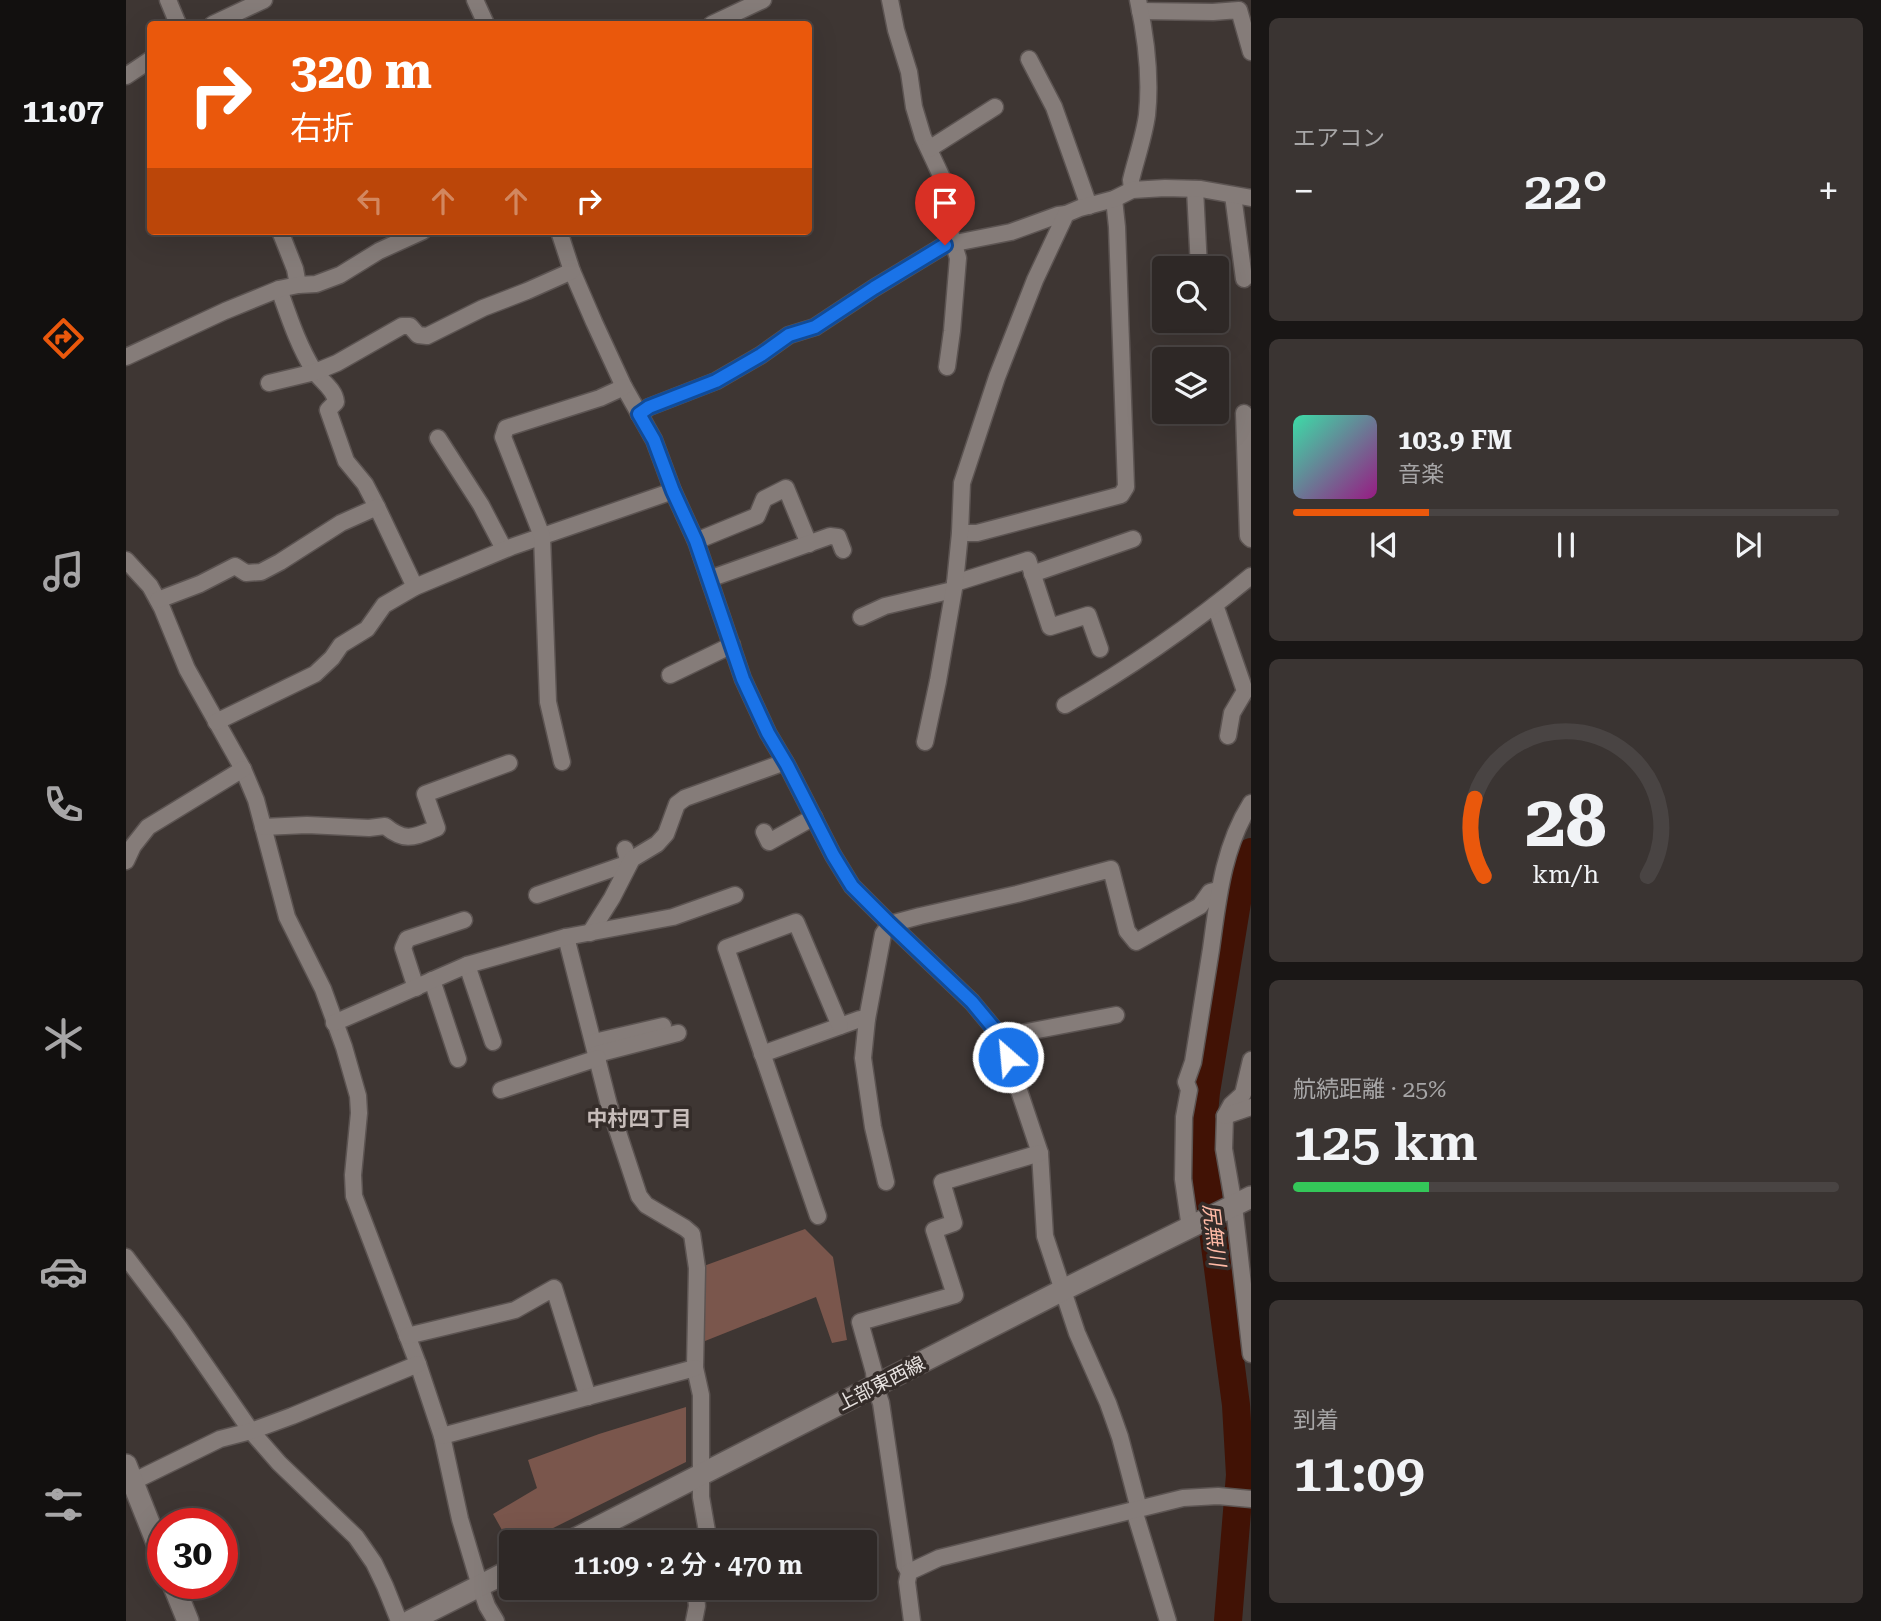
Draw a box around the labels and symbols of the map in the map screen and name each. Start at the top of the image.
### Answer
pin [915,173,975,245]
position arrow [971,1020,1045,1094]
district label: 中村四丁目 [587,1107,692,1131]
water label: 尻無川 [1198,1202,1230,1270]
street label: 上部東西線 [834,1352,929,1415]
speed limit sign: 30 [147,1508,238,1599]

